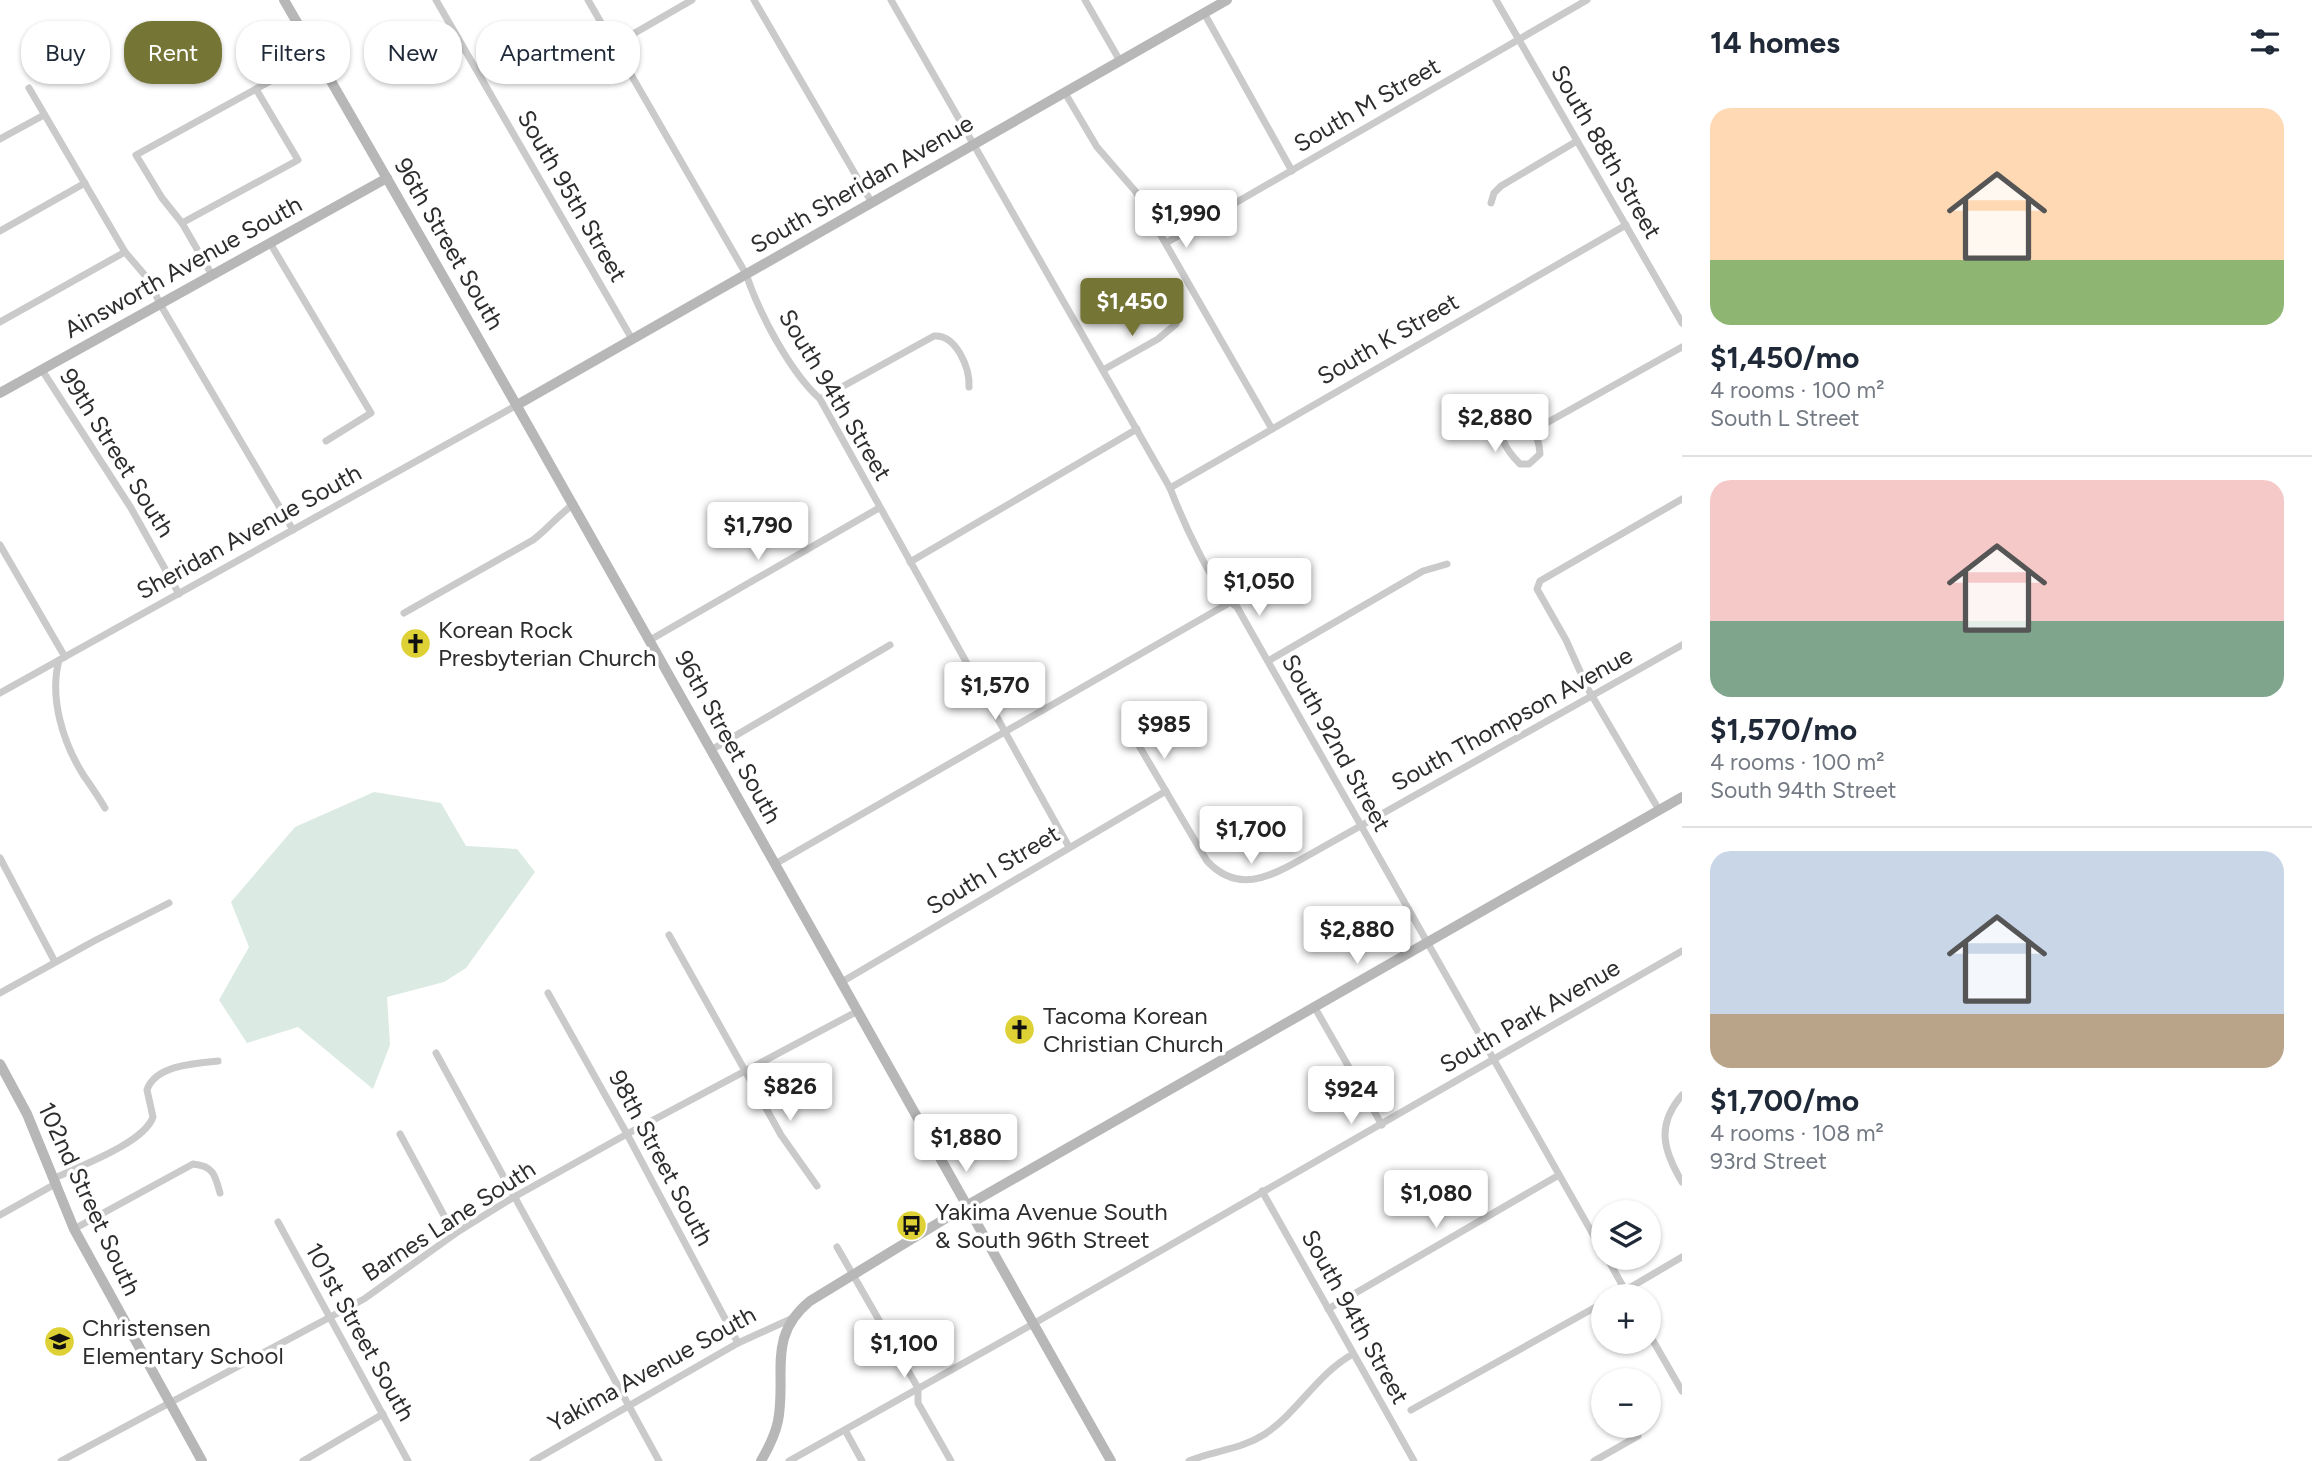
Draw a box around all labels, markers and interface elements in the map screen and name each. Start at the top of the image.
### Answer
chip: Buy [21,21,110,84]
chip: Rent [124,21,222,84]
chip: Filters [236,21,350,84]
chip: New [364,21,462,84]
chip: Apartment [476,21,640,84]
icon: filters [2246,23,2284,61]
text: 14 homes [1710,24,1840,61]
street label: South M Street [1289,51,1445,158]
street label: South 88th Street [1545,60,1668,244]
street label: South 95th Street [512,105,633,287]
street label: South Sheridan Avenue [745,108,978,259]
street label: 96th Street South [389,153,510,335]
icon: home [1934,153,2060,279]
street label: Ainsworth Avenue South [59,189,307,344]
pin: $1,990 [1129,190,1243,250]
text: $1,990 [1151,199,1221,227]
pin: $1,450 [1075,278,1189,338]
street label: South K Street [1312,286,1464,391]
text: $1,450 [1096,287,1168,315]
street label: South 94th Street [773,304,898,486]
text: $1,450/mo [1710,339,1859,376]
street label: 99th Street South [54,363,181,542]
text: 4 rooms · 100 m² [1710,376,1884,404]
pin: $2,880 [1438,394,1552,454]
text: $2,880 [1457,403,1533,431]
text: South L Street [1710,404,1860,432]
street label: Sheridan Avenue South [131,458,366,605]
pin: $1,790 [701,503,815,562]
text: $1,790 [723,511,793,539]
icon: home [1934,525,2060,651]
pin: $1,050 [1202,558,1316,618]
text: $1,050 [1223,567,1295,595]
place label: Korean Rock Presbyterian Church [438,615,657,672]
church icon: Korean Rock Presbyterian Church [398,627,432,661]
street label: South Thompson Avenue [1386,640,1637,797]
street label: 96th Street South [669,645,788,828]
street label: South 92nd Street [1276,649,1397,836]
pin: $1,570 [938,662,1052,722]
text: $1,570 [960,671,1030,699]
pin: $985 [1123,702,1205,761]
text: $985 [1137,710,1191,738]
text: $1,570/mo [1710,711,1857,748]
text: 4 rooms · 100 m² [1710,748,1884,776]
text: South 94th Street [1710,776,1896,804]
pin: $1,700 [1194,806,1308,866]
text: $1,700 [1216,815,1286,843]
street label: South I Street [921,818,1065,921]
icon: home [1934,896,2060,1022]
pin: $2,880 [1300,906,1414,966]
text: $2,880 [1319,915,1395,943]
street label: South Park Avenue [1435,952,1625,1079]
place label: Tacoma Korean Christian Church [1043,1001,1223,1058]
church icon: Tacoma Korean Christian Church [1003,1013,1037,1047]
pin: $826 [749,1064,831,1123]
street label: 98th Street South [603,1065,720,1250]
pin: $924 [1310,1066,1392,1126]
text: $826 [763,1072,817,1100]
text: $924 [1324,1075,1378,1103]
text: $1,700/mo [1710,1082,1859,1119]
street label: 102nd Street South [32,1098,147,1300]
pin: $1,880 [909,1114,1023,1174]
text: 4 rooms · 108 m² [1710,1119,1884,1147]
text: $1,880 [930,1123,1002,1151]
text: 93rd Street [1710,1147,1827,1175]
street label: Barnes Lane South [357,1154,541,1287]
pin: $1,080 [1379,1170,1493,1230]
text: $1,080 [1400,1179,1472,1207]
place label: Yakima Avenue South & South 96th Street [935,1197,1168,1254]
map controls [1591,1200,1661,1438]
button: layers [1591,1200,1661,1270]
bus stop icon: Yakima Avenue South & South 96th Street [895,1209,929,1243]
street label: South 94th Street [1296,1225,1415,1409]
street label: 101st Street South [300,1238,421,1426]
button: + [1591,1284,1661,1354]
street label: Yakima Avenue South [543,1299,761,1438]
place label: Christensen Elementary School [82,1313,284,1370]
pin: $1,100 [847,1320,961,1380]
school or university icon: Christensen Elementary School [42,1325,76,1359]
text: $1,100 [870,1329,938,1357]
button: − [1591,1368,1661,1438]

